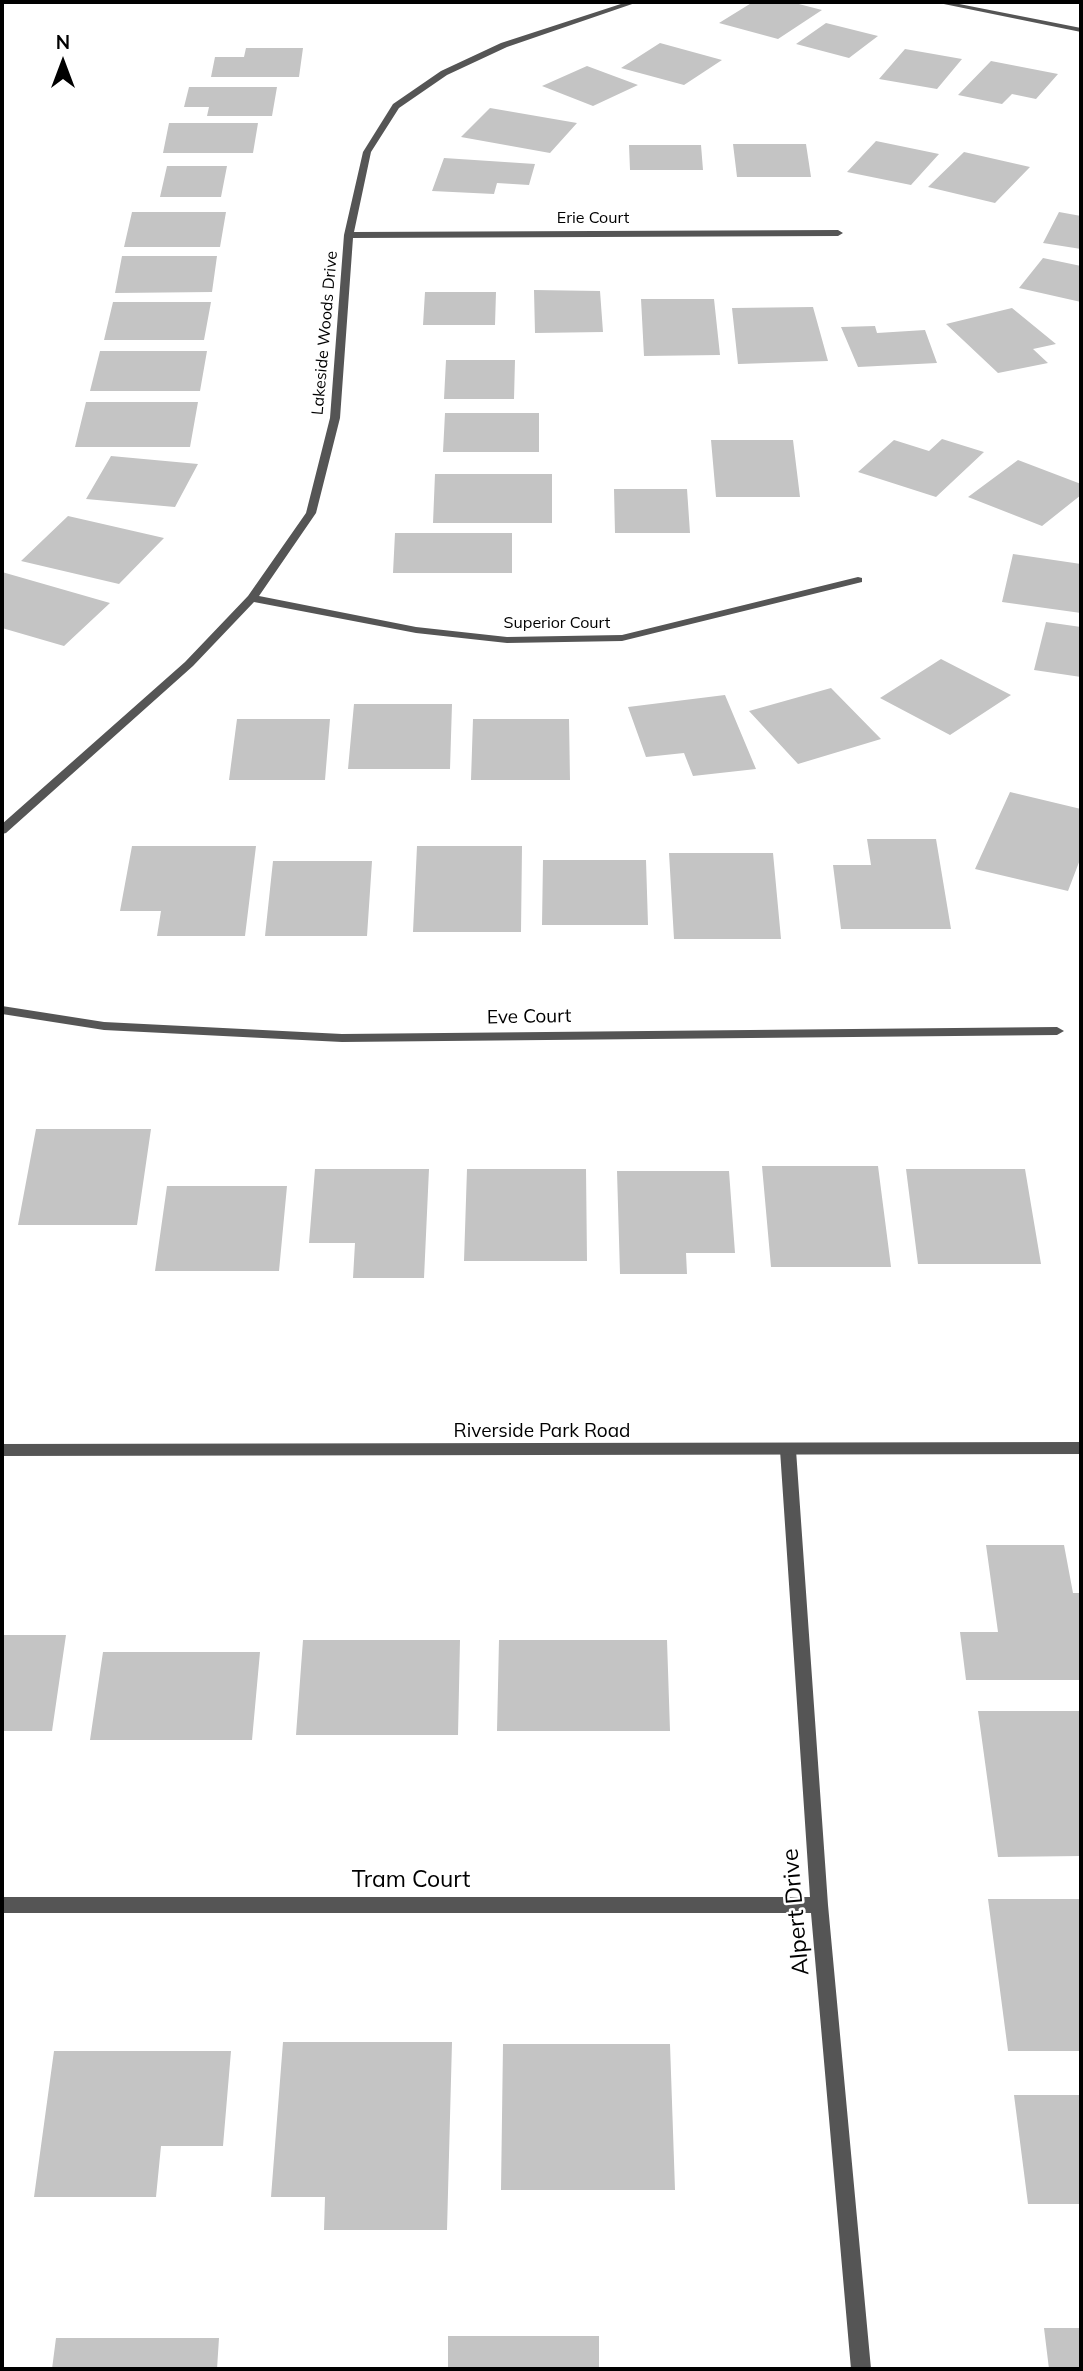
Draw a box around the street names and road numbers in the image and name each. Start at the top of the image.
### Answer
street label: Erie Court [557,208,629,228]
street label: Lakeside Woods Drive [308,250,342,416]
street label: Superior Court [504,613,610,633]
street label: Eve Court [487,1005,571,1029]
street label: Riverside Park Road [454,1420,630,1442]
street label: Alpert Drive [777,1847,815,1977]
street label: Tram Court [352,1866,470,1894]

